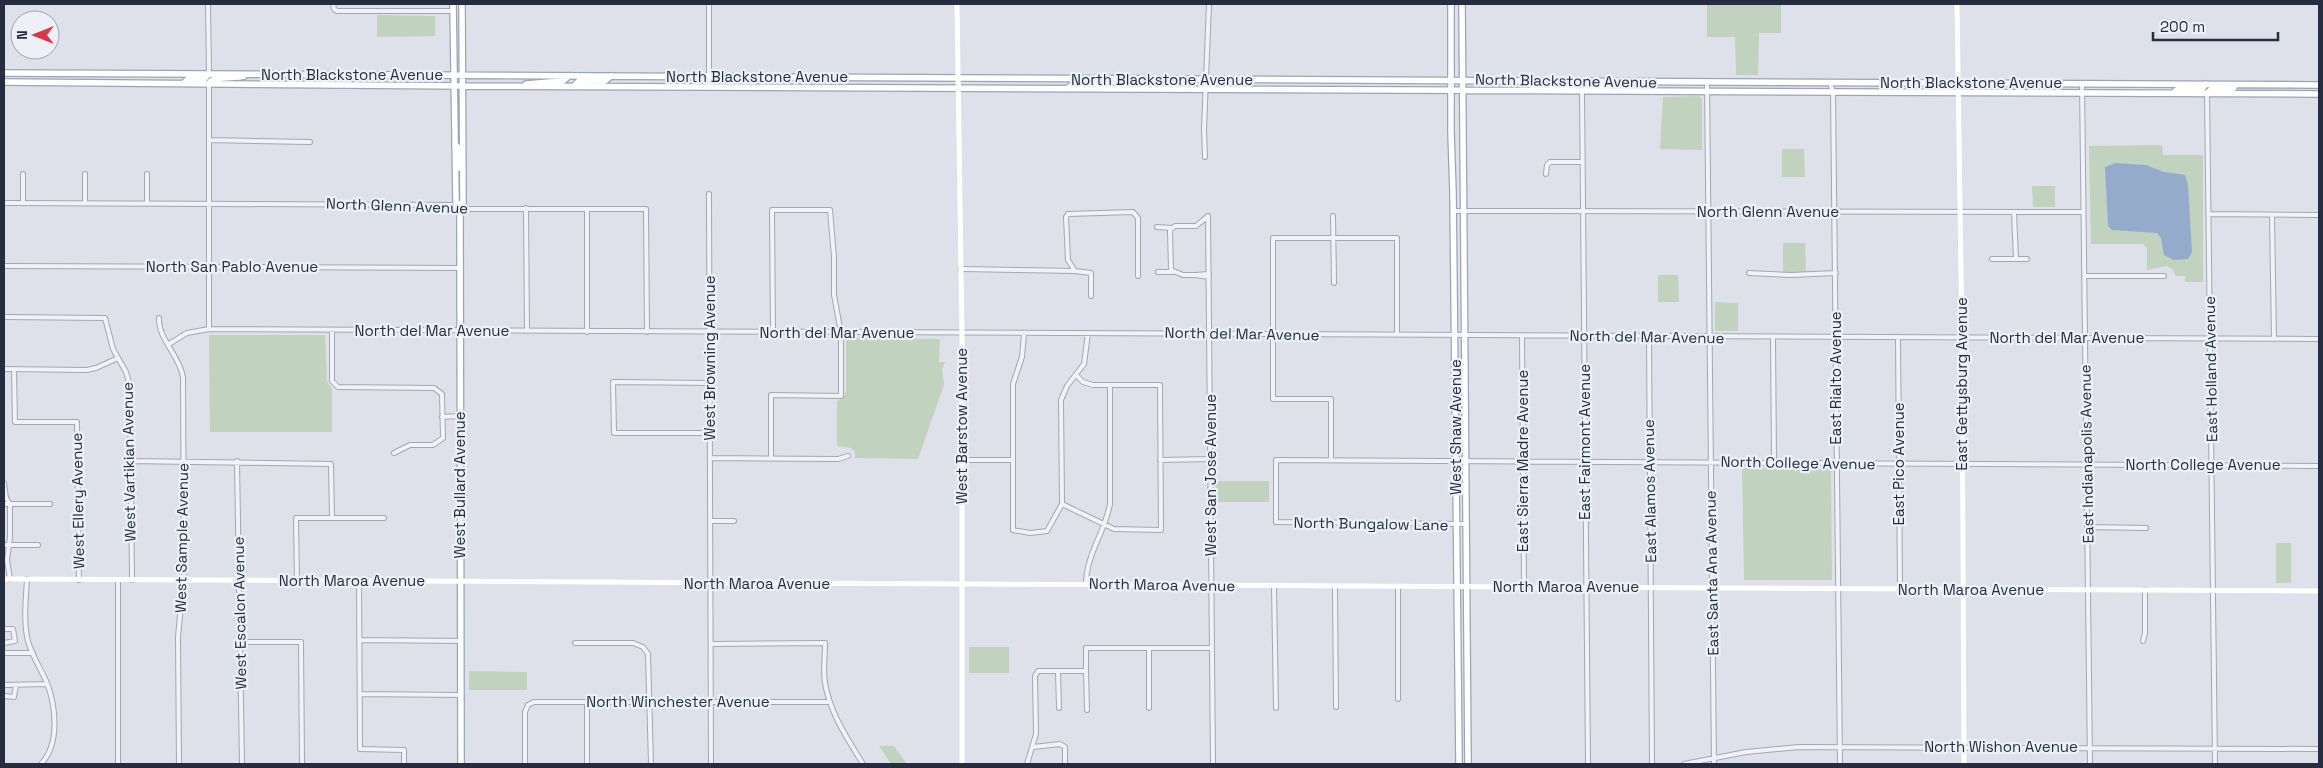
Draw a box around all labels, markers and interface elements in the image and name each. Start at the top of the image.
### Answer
north arrow [10,10,60,60]
scale bar [2153,10,2278,42]
text: 200 m [2160,17,2205,36]
text: N [13,30,31,40]
street label: North Blackstone Avenue [261,65,443,84]
street label: North Blackstone Avenue [666,67,848,86]
street label: North Blackstone Avenue [1475,69,1657,92]
street label: North Blackstone Avenue [1071,70,1253,89]
street label: North Blackstone Avenue [1880,73,2062,92]
street label: North Glenn Avenue [326,194,469,217]
street label: North Glenn Avenue [1697,202,1839,221]
street label: North San Pablo Avenue [146,257,318,276]
street label: West Browning Avenue [700,275,719,441]
street label: East Holland Avenue [2200,296,2221,442]
street label: East Gettysburg Avenue [1952,297,1971,471]
street label: East Rialto Avenue [1826,311,1845,445]
street label: North del Mar Avenue [355,321,510,340]
street label: North del Mar Avenue [760,323,915,342]
street label: North del Mar Avenue [1164,323,1320,344]
street label: North del Mar Avenue [1569,326,1725,347]
street label: North del Mar Avenue [1990,328,2145,347]
street label: West Barstow Avenue [952,348,971,504]
street label: West Shaw Avenue [1446,359,1465,495]
street label: East Fairmont Avenue [1575,364,1594,520]
street label: East Indianapolis Avenue [2075,364,2098,544]
street label: East Sierra Madre Avenue [1513,370,1532,552]
street label: West Vartikian Avenue [118,382,139,542]
street label: West San Jose Avenue [1201,394,1220,556]
street label: East Pico Avenue [1889,402,1908,526]
street label: West Bullard Avenue [450,411,469,559]
street label: East Alamos Avenue [1639,419,1660,563]
street label: West Ellery Avenue [67,433,88,569]
street label: North College Avenue [1720,452,1876,473]
street label: North College Avenue [2125,455,2281,474]
street label: West Sample Avenue [171,463,192,613]
street label: East Santa Ana Avenue [1701,490,1722,656]
street label: North Bungalow Lane [1293,513,1449,534]
street label: West Escalon Avenue [229,536,250,690]
street label: North Maroa Avenue [279,571,425,590]
street label: North Maroa Avenue [684,574,830,593]
street label: North Maroa Avenue [1089,574,1235,595]
street label: North Maroa Avenue [1493,577,1639,596]
street label: North Maroa Avenue [1898,580,2044,599]
street label: North Winchester Avenue [586,692,770,711]
street label: North Wishon Avenue [1924,737,2078,756]

